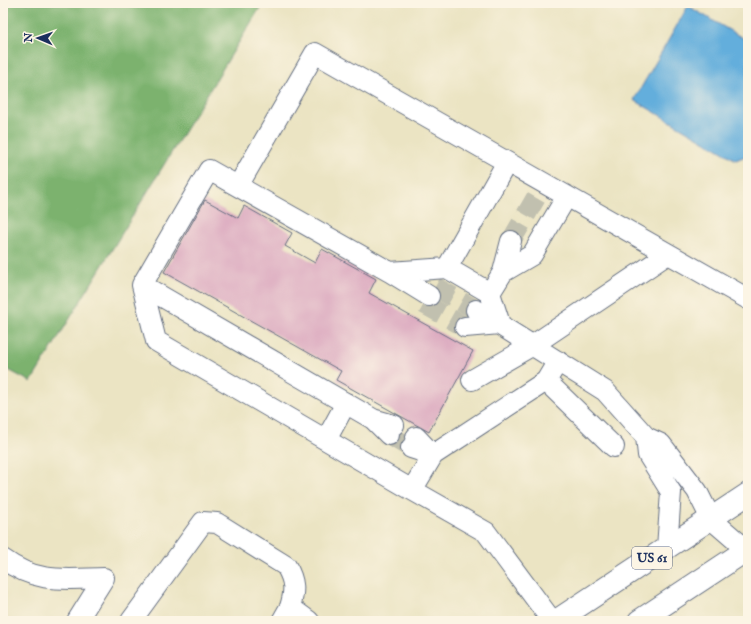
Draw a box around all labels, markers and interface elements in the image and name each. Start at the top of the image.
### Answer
north arrow [18,18,58,58]
text: N [22,32,36,44]
road number: US 61 [632,547,672,569]

